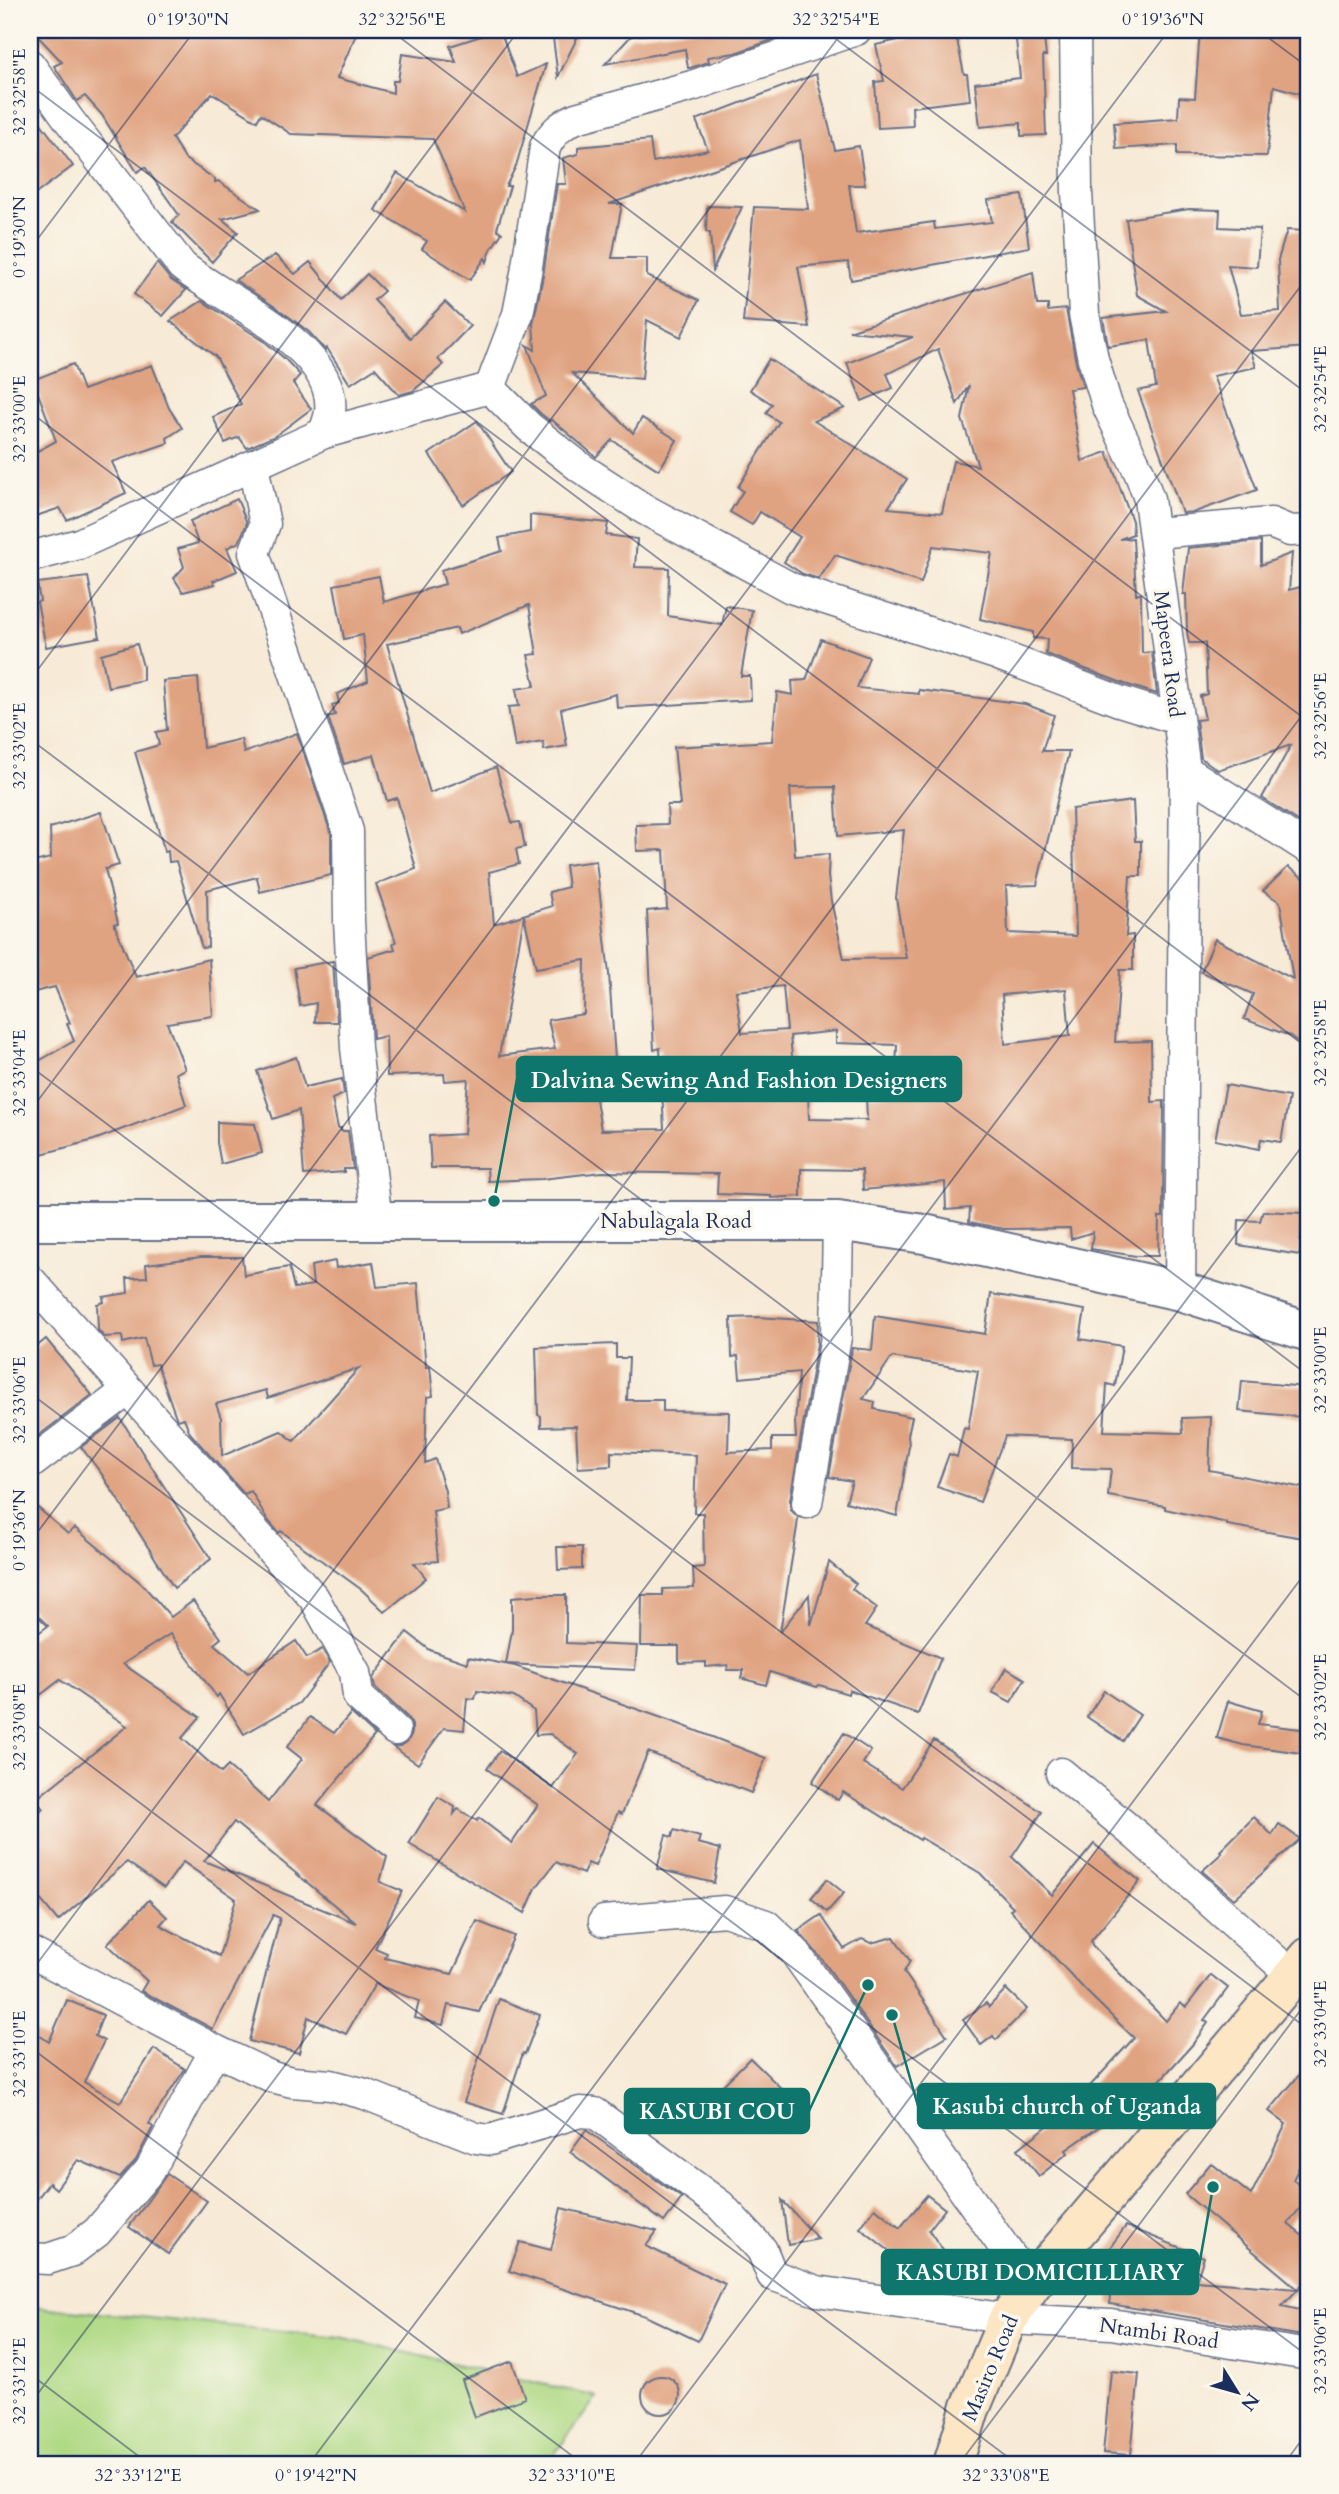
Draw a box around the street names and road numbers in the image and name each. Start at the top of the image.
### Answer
street label: Mapeera Road [1146,589,1191,719]
street label: Nabulagala Road [600,1207,752,1236]
street label: Masiro Road [955,2311,1026,2426]
street label: Ntambi Road [1097,2311,1221,2356]

